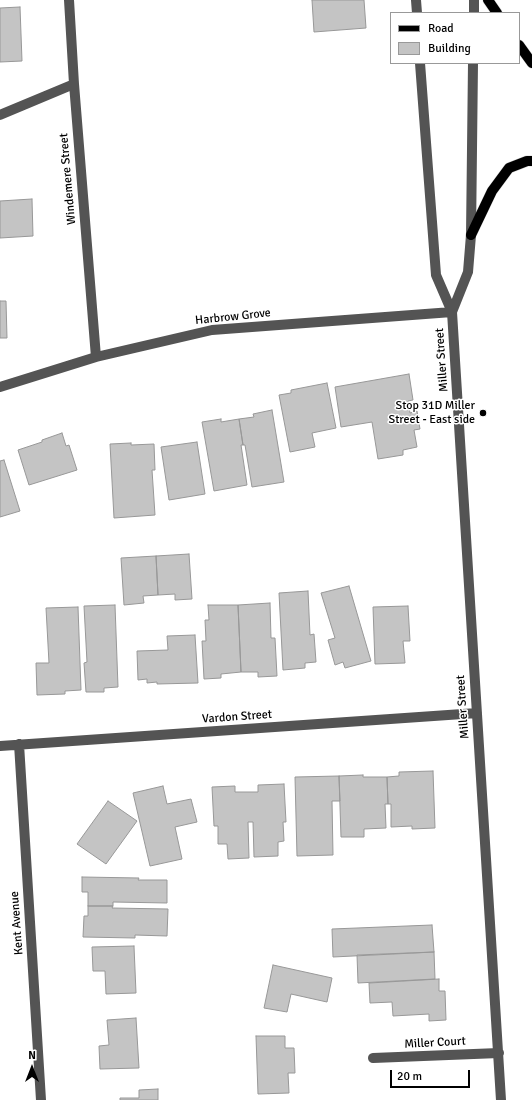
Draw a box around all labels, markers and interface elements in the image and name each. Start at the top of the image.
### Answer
legend [390,12,520,64]
text: Road [428,21,454,36]
text: Building [428,41,471,56]
street label: Windemere Street [57,133,79,225]
street label: Harbrow Grove [195,306,271,328]
street label: Miller Street [433,328,451,392]
place label: Stop 31D Miller Street - East side [388,399,475,427]
marker: Stop 31D Miller Street - East side [478,408,488,418]
street label: Miller Street [454,675,472,739]
street label: Vardon Street [202,707,272,727]
street label: Kent Avenue [8,891,26,955]
street label: Miller Court [404,1034,466,1052]
north arrow [12,1048,52,1088]
text: N [28,1049,36,1062]
scale bar [392,1062,472,1088]
text: 20 m [397,1069,422,1084]

